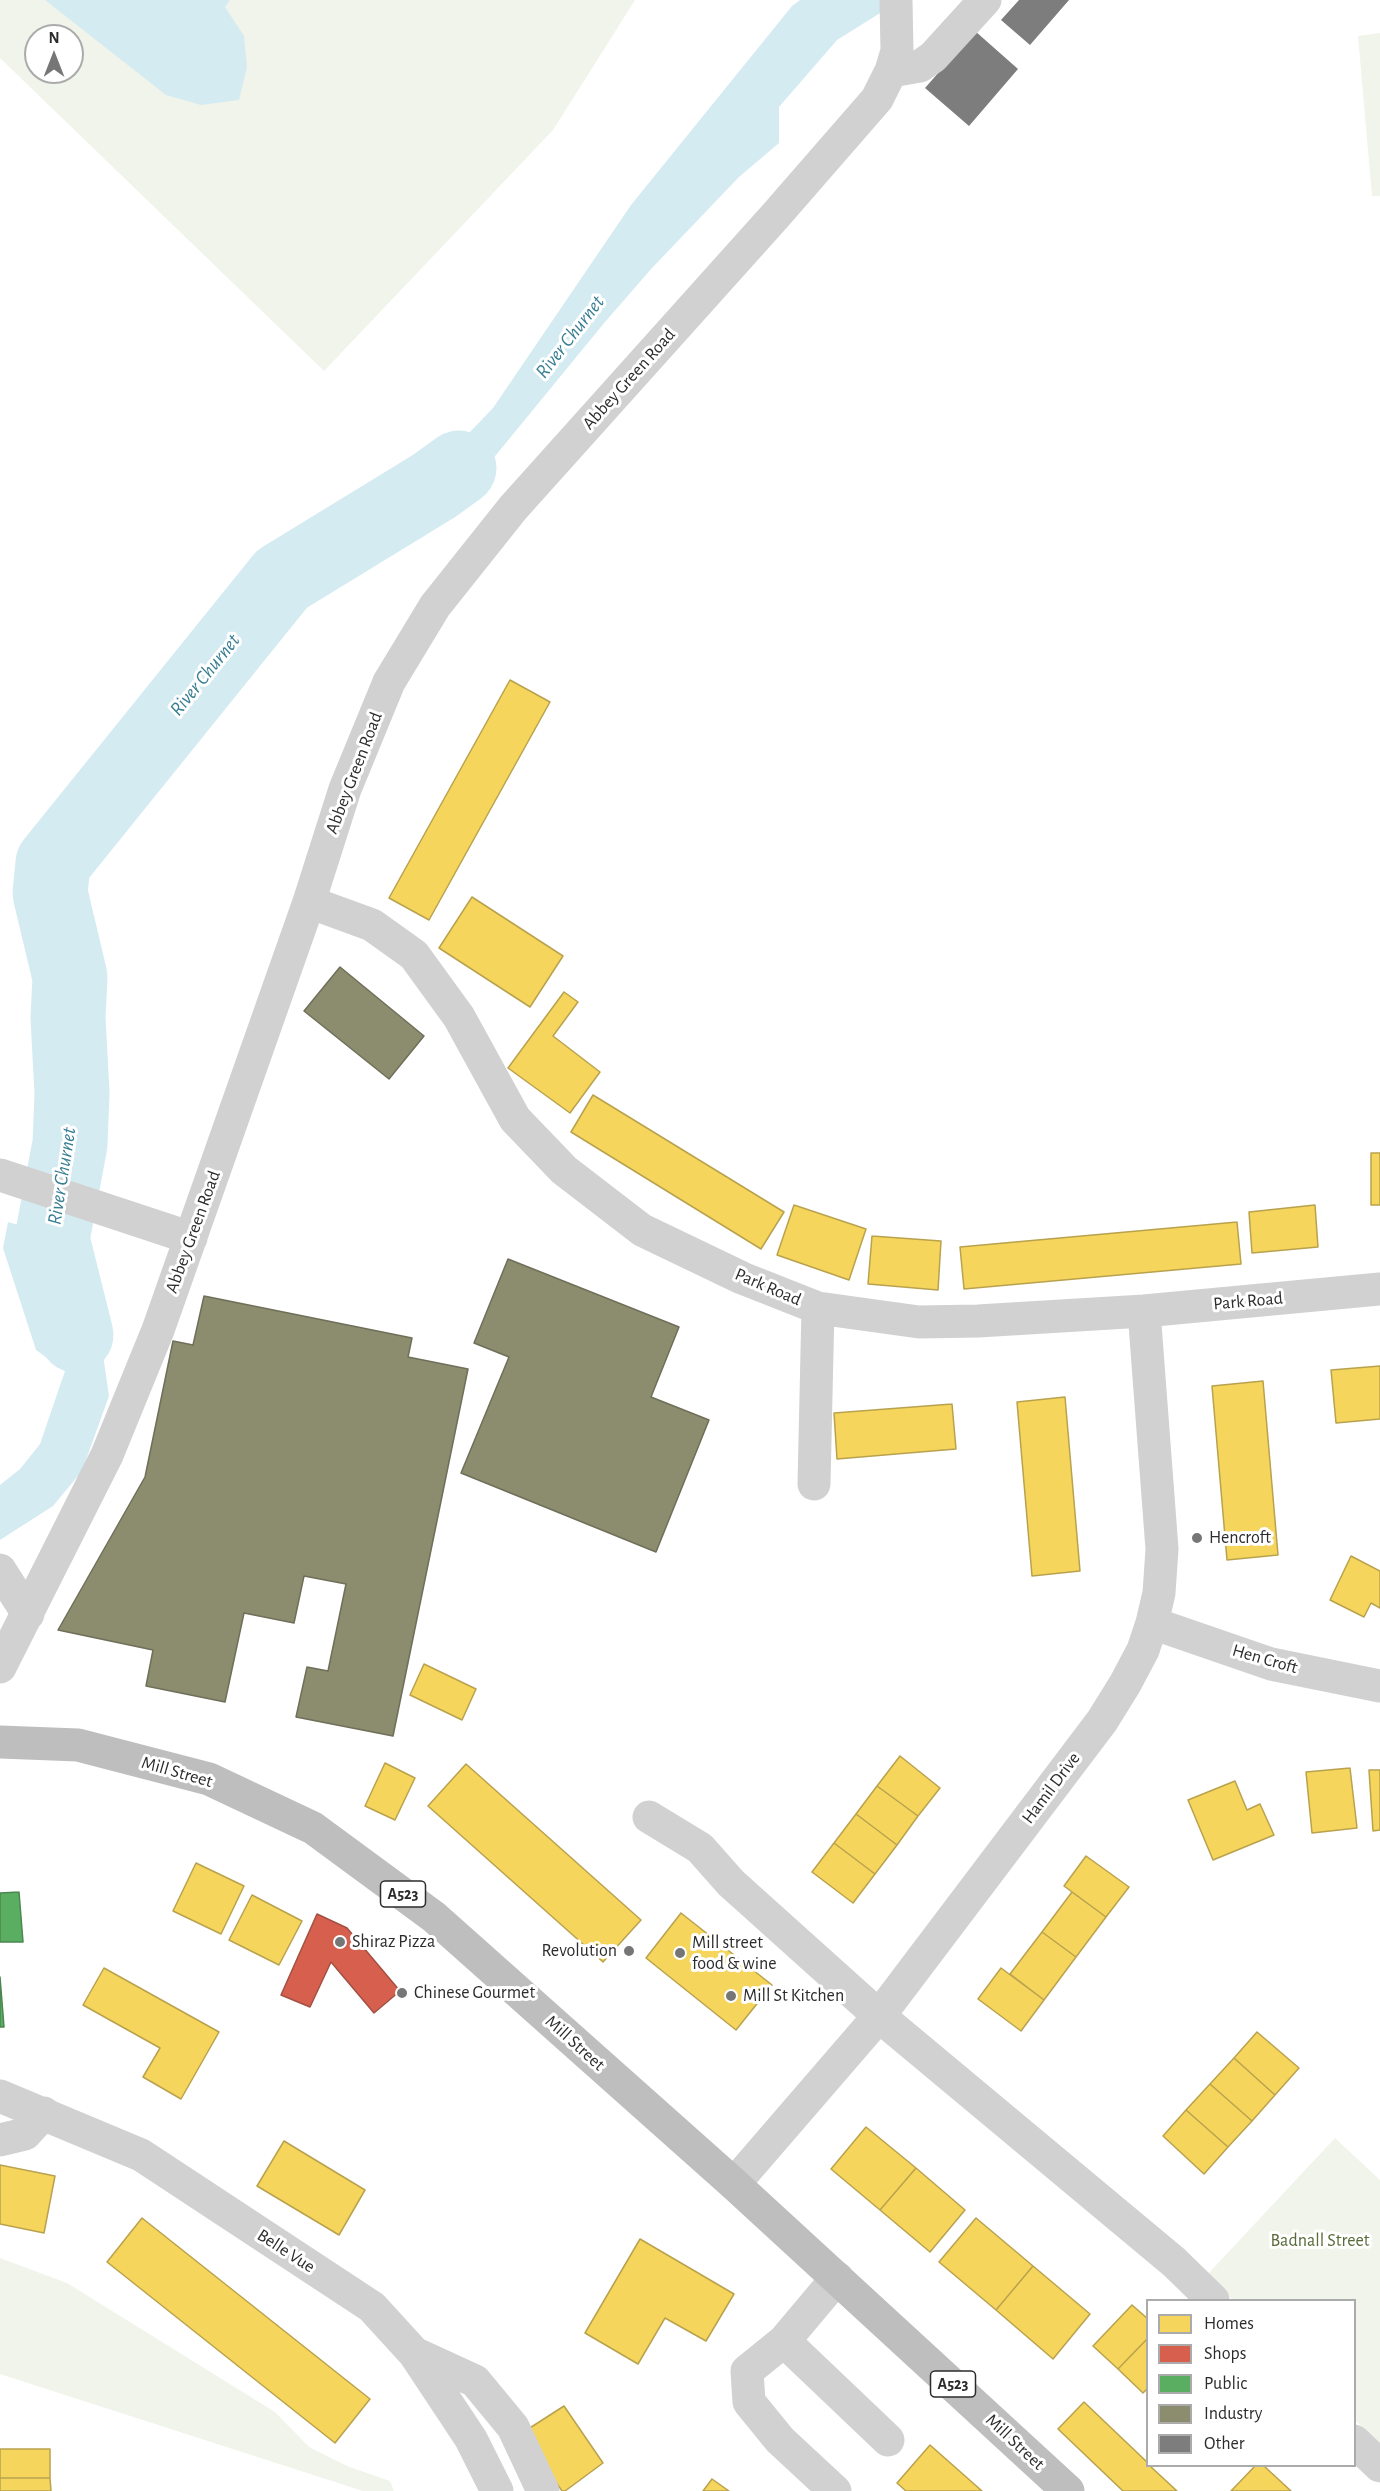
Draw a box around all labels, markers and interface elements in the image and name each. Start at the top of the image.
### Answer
north arrow [24,24,84,84]
text: N [48,30,60,46]
water label: River Churnet [530,291,610,383]
street label: Abbey Green Road [578,324,680,434]
water label: River Churnet [165,629,245,721]
street label: Abbey Green Road [321,709,387,837]
water label: River Churnet [42,1125,82,1227]
street label: Abbey Green Road [161,1168,225,1296]
street label: Park Road [732,1263,804,1311]
street label: Park Road [1212,1287,1284,1315]
place label: Hencroft [1209,1527,1271,1549]
marker: Hencroft [1190,1531,1204,1545]
street label: Hen Croft [1230,1639,1300,1679]
street label: Hamil Drive [1017,1748,1085,1828]
street label: Mill Street [139,1752,215,1792]
road number: A523 [380,1881,426,1907]
place label: Shiraz Pizza [352,1931,435,1953]
place label: Mill street food & wine [692,1932,777,1974]
marker: Shiraz Pizza [333,1935,347,1949]
place label: Revolution [541,1940,617,1962]
marker: Revolution [622,1944,636,1958]
marker: Mill street food & wine [673,1946,687,1960]
place label: Chinese Gourmet [414,1982,535,2004]
place label: Mill St Kitchen [743,1985,844,2007]
marker: Chinese Gourmet [395,1986,409,2000]
marker: Mill St Kitchen [724,1989,738,2003]
street label: Mill Street [541,2011,609,2075]
street label: Belle Vue [253,2224,319,2278]
park label: Badnall Street [1270,2230,1370,2252]
legend [1146,2299,1356,2467]
text: Homes [1204,2315,1254,2333]
text: Shops [1204,2345,1246,2363]
road number: A523 [930,2371,976,2397]
text: Public [1204,2375,1247,2393]
text: Industry [1204,2405,1263,2423]
street label: Mill Street [981,2409,1049,2475]
text: Other [1204,2435,1245,2453]

